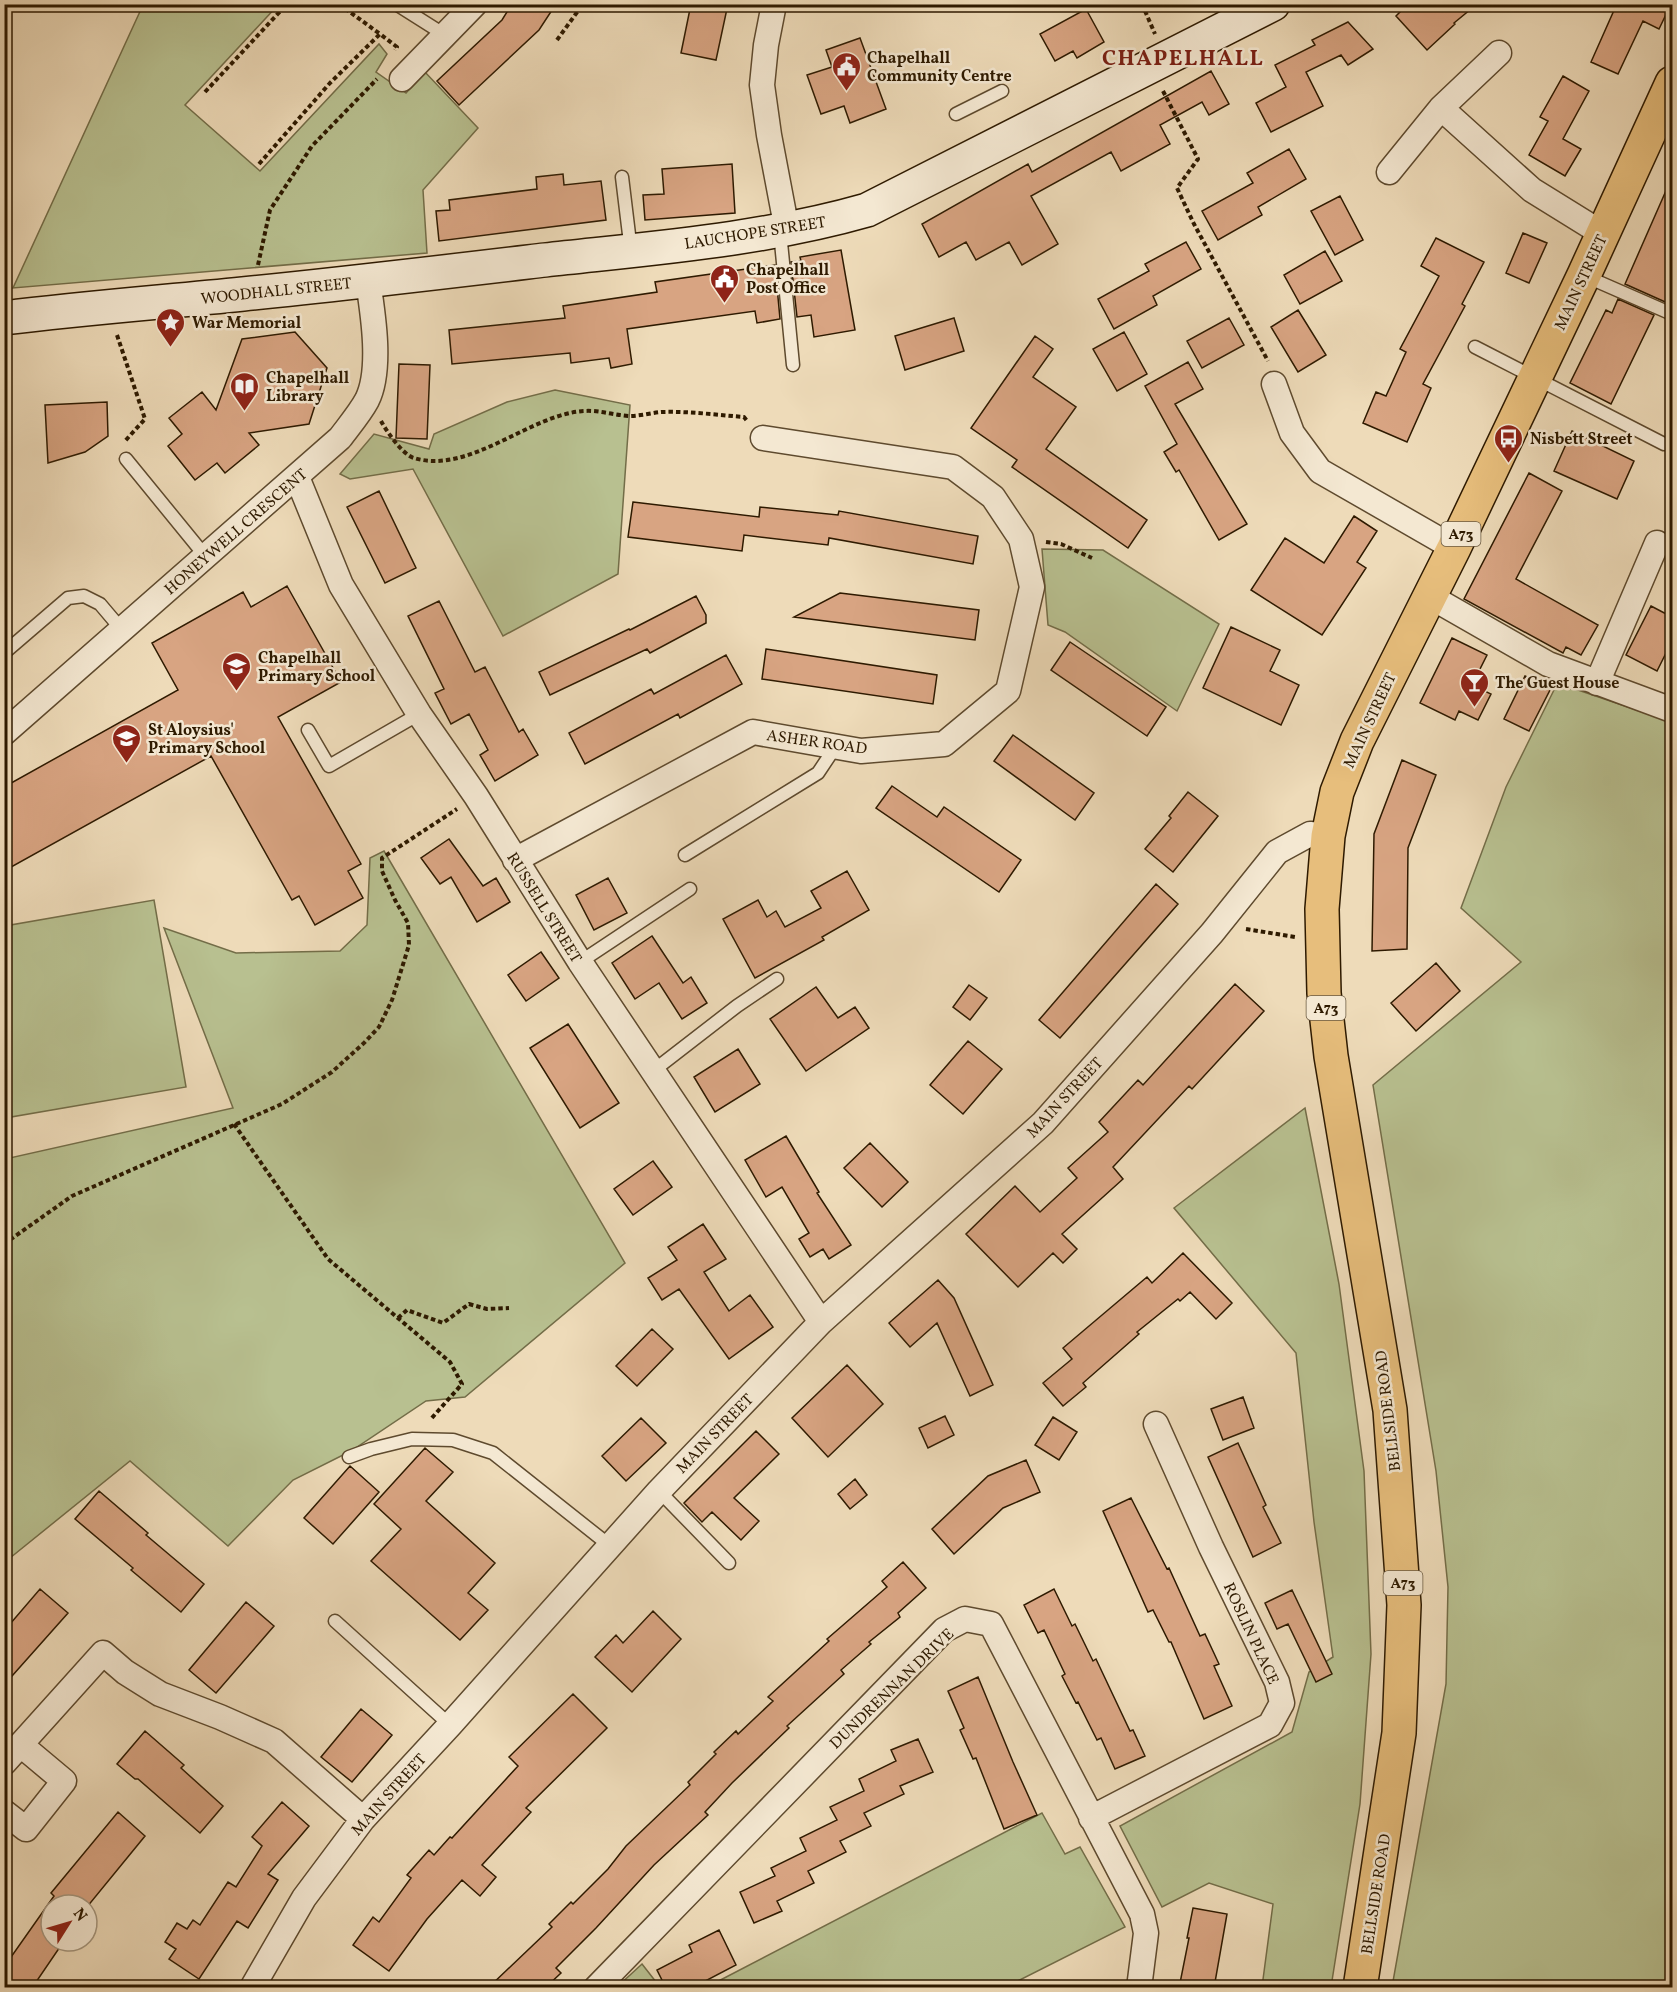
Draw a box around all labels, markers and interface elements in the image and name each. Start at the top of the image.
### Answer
district label: CHAPELHALL [1102,44,1264,75]
place label: Chapelhall Community Centre [867,48,1012,88]
public building icon: Chapelhall Community Centre [830,50,862,92]
street label: LAUCHOPE STREET [683,212,828,256]
street label: MAIN STREET [1550,231,1614,334]
place label: Chapelhall Post Office [746,260,830,300]
public building icon: Chapelhall Post Office [709,262,741,304]
street label: WOODHALL STREET [200,273,353,311]
place icon: War Memorial [155,306,187,348]
place label: War Memorial [192,313,302,335]
place label: Chapelhall Library [266,368,350,408]
library icon: Chapelhall Library [229,370,261,412]
bus stop icon: Nisbett Street [1493,422,1525,464]
place label: Nisbett Street [1530,429,1633,451]
street label: HONEYWELL CRESCENT [160,464,313,601]
road number: A73 [1442,522,1480,546]
place label: Chapelhall Primary School [258,648,376,688]
school or university icon: Chapelhall Primary School [221,650,253,692]
bar icon: The Guest House [1458,666,1490,708]
street label: MAIN STREET [1339,669,1403,772]
place label: The Guest House [1495,673,1619,695]
place label: St Aloysius' Primary School [148,720,266,760]
school or university icon: St Aloysius' Primary School [111,722,143,764]
street label: ASHER ROAD [765,725,869,761]
street label: RUSSELL STREET [500,849,586,968]
road number: A73 [1306,996,1346,1020]
street label: MAIN STREET [1022,1053,1109,1144]
street label: BELLSIDE ROAD [1371,1349,1407,1473]
street label: MAIN STREET [672,1390,759,1479]
road number: A73 [1384,1571,1422,1595]
street label: ROSLIN PLACE [1217,1579,1283,1689]
street label: DUNDRENNAN DRIVE [825,1624,959,1755]
street label: MAIN STREET [347,1750,432,1841]
street label: BELLSIDE ROAD [1357,1832,1397,1956]
north arrow [39,1893,99,1953]
text: N [67,1904,92,1927]

